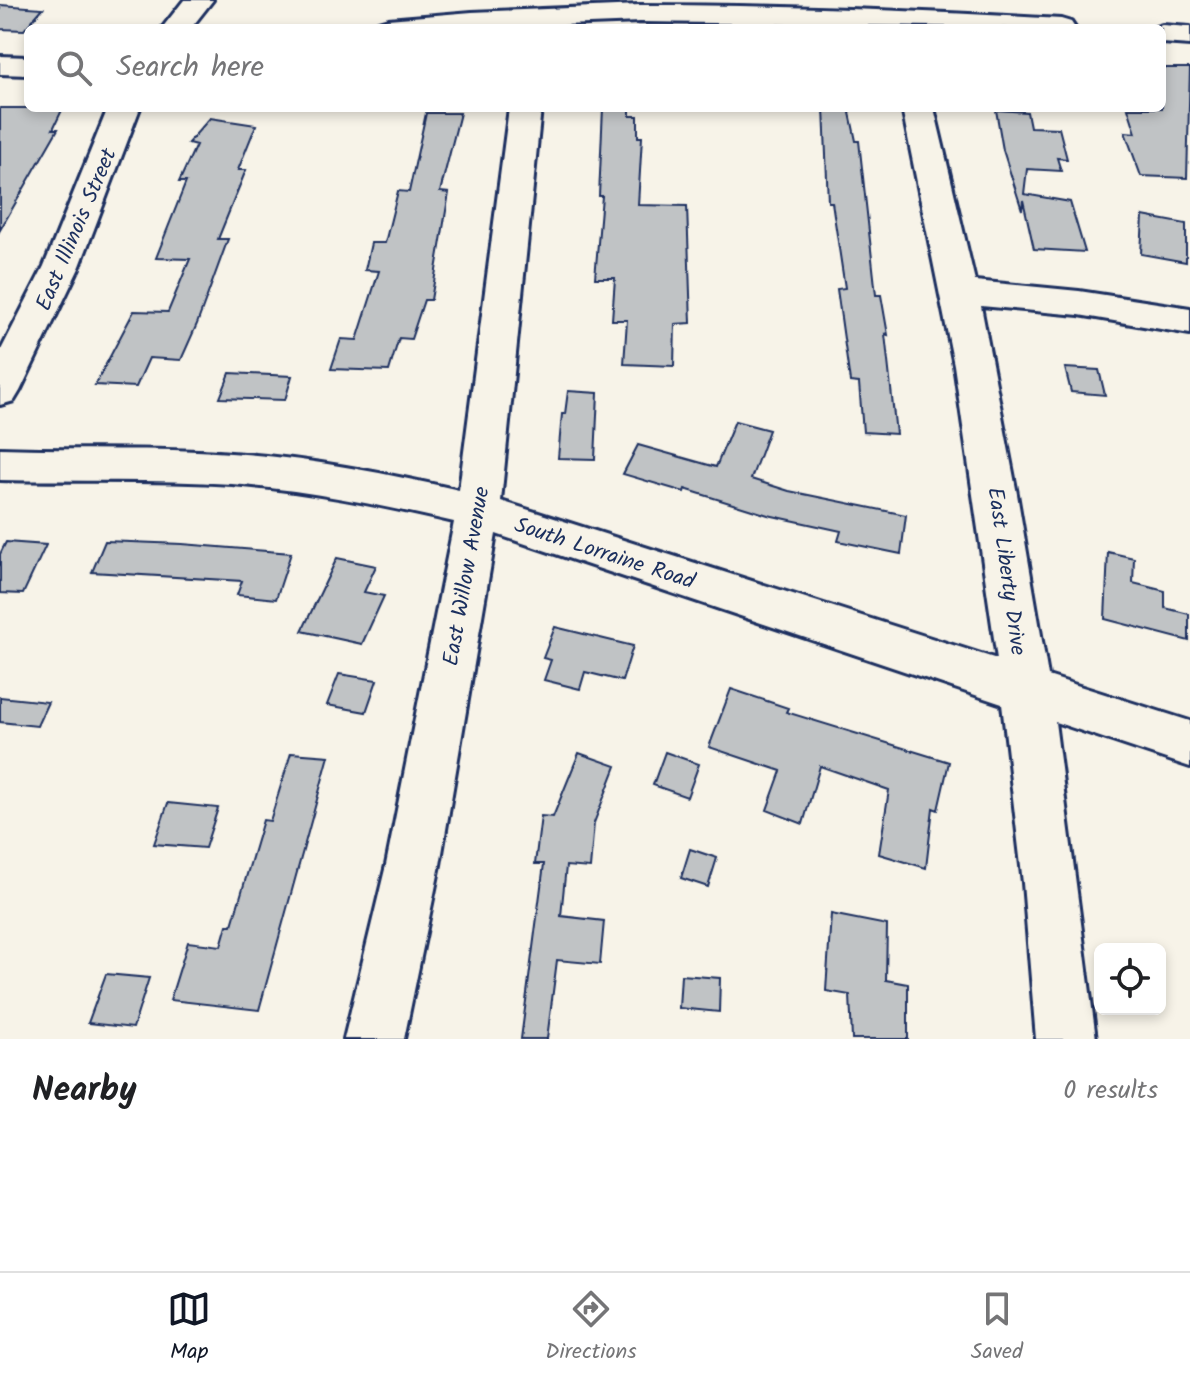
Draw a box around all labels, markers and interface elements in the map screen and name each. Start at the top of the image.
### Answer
search box [24,24,1166,112]
text: Search here [116,44,264,92]
icon: search [52,46,96,90]
street label: East Illinois Street [27,143,128,317]
street label: East Willow Avenue [434,484,500,669]
street label: East Liberty Drive [976,485,1035,658]
street label: South Lorraine Road [509,509,700,600]
map controls [1094,943,1166,1015]
button: locate [1094,943,1166,1015]
text: Nearby [32,1064,137,1118]
text: 0 results [1063,1070,1158,1112]
tab: Map [167,1287,211,1370]
tab: Directions [545,1287,637,1370]
tab: Saved [971,1287,1023,1370]

